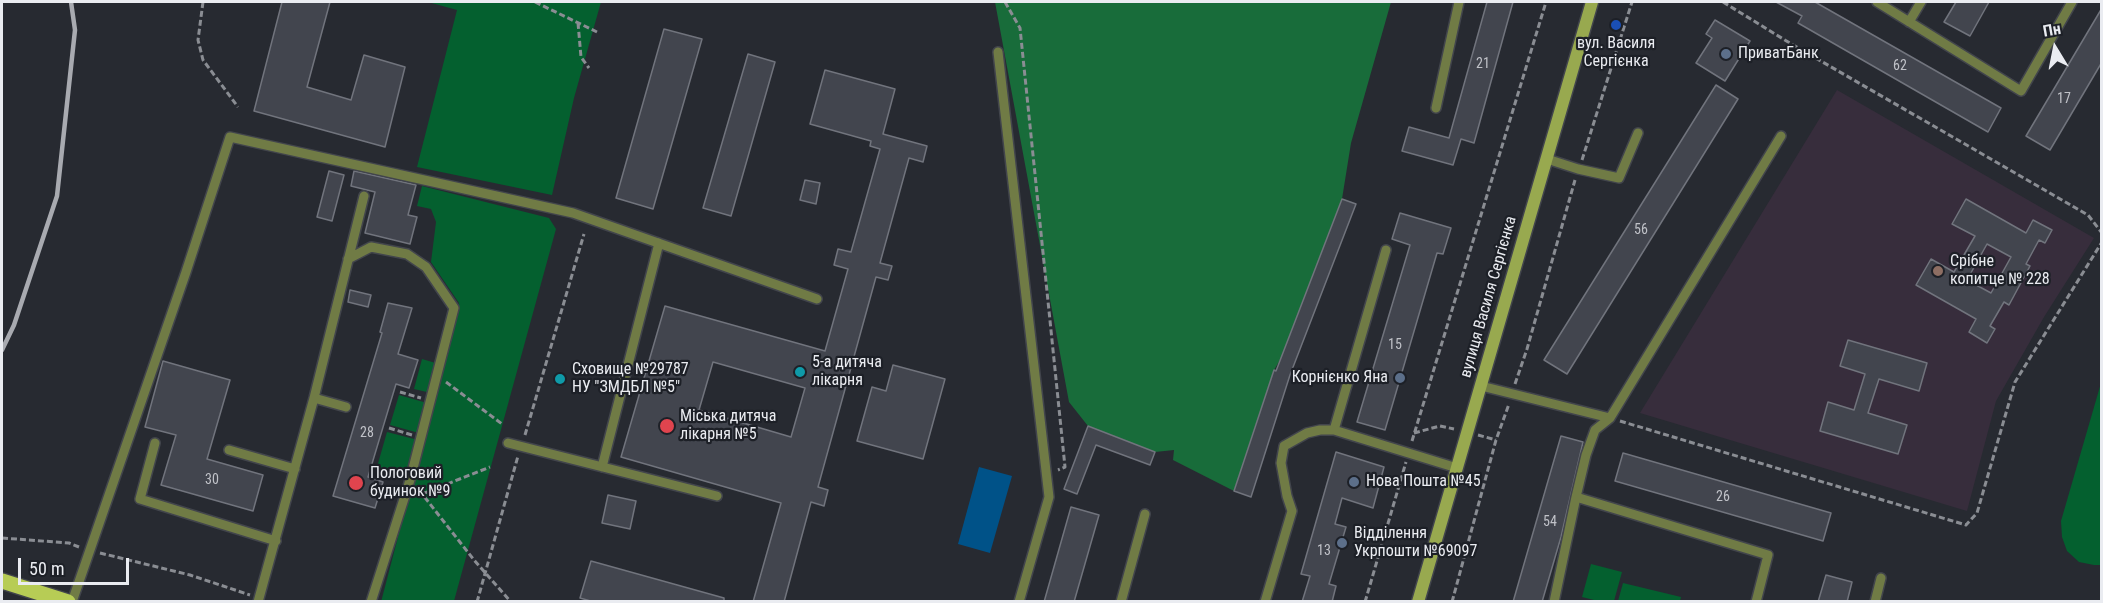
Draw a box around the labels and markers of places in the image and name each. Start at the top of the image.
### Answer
marker: вул. Василя Сергієнка [1609,18,1623,32]
place label: вул. Василя Сергієнка [1577,34,1655,72]
place label: ПриватБанк [1738,44,1819,64]
marker: ПриватБанк [1719,47,1733,61]
place label: Срібне копитце № 228 [1950,252,2050,290]
marker: Срібне копитце № 228 [1931,264,1945,278]
place label: 5-а дитяча лікарня [812,353,882,391]
place label: Сховище №29787 НУ "ЗМДБЛ №5" [572,360,689,398]
marker: 5-а дитяча лікарня [793,365,807,379]
place label: Корнієнко Яна [1292,368,1388,388]
marker: Корнієнко Яна [1393,371,1407,385]
marker: Сховище №29787 НУ "ЗМДБЛ №5" [553,372,567,386]
place label: Міська дитяча лікарня №5 [680,407,776,445]
marker: Міська дитяча лікарня №5 [658,417,676,435]
place label: Пологовий будинок №9 [370,464,450,502]
place label: Нова Пошта №45 [1366,472,1481,492]
marker: Пологовий будинок №9 [347,474,365,492]
marker: Нова Пошта №45 [1347,475,1361,489]
place label: Відділення Укрпошти №69097 [1354,524,1477,562]
marker: Відділення Укрпошти №69097 [1335,536,1349,550]

